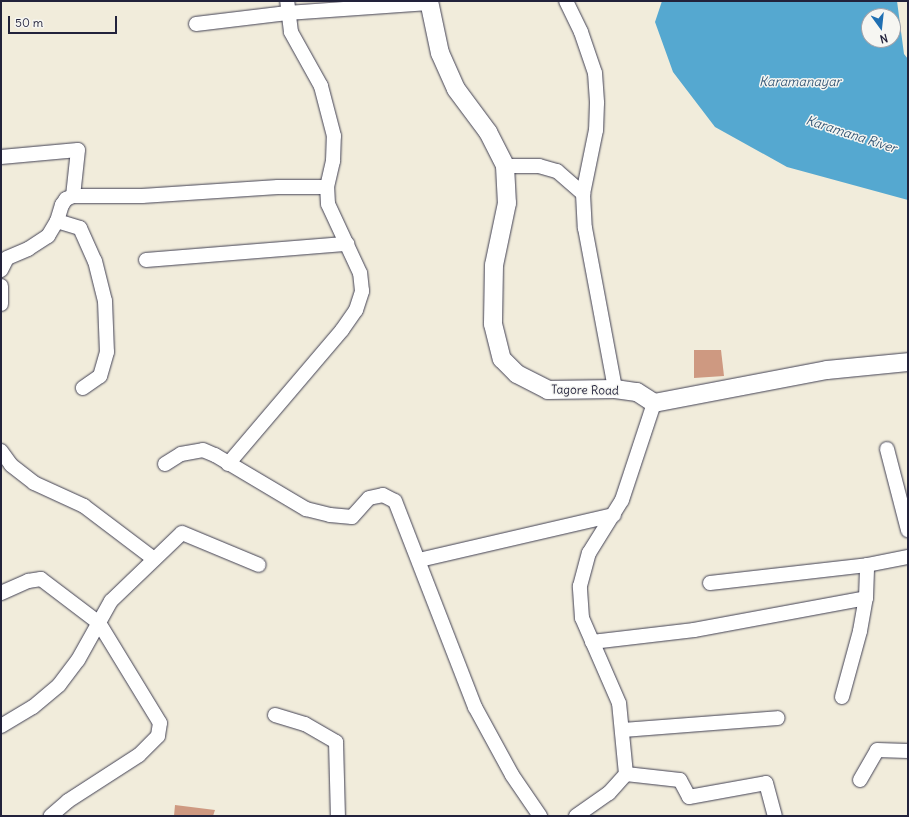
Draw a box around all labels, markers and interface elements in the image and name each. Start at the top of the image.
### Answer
scale bar [10,8,119,34]
north arrow [861,8,901,48]
text: 50 m [15,15,43,30]
text: N [878,31,889,46]
water label: Karamanayar [759,74,841,90]
water label: Karamana River [804,113,898,157]
street label: Tagore Road [551,382,619,398]

